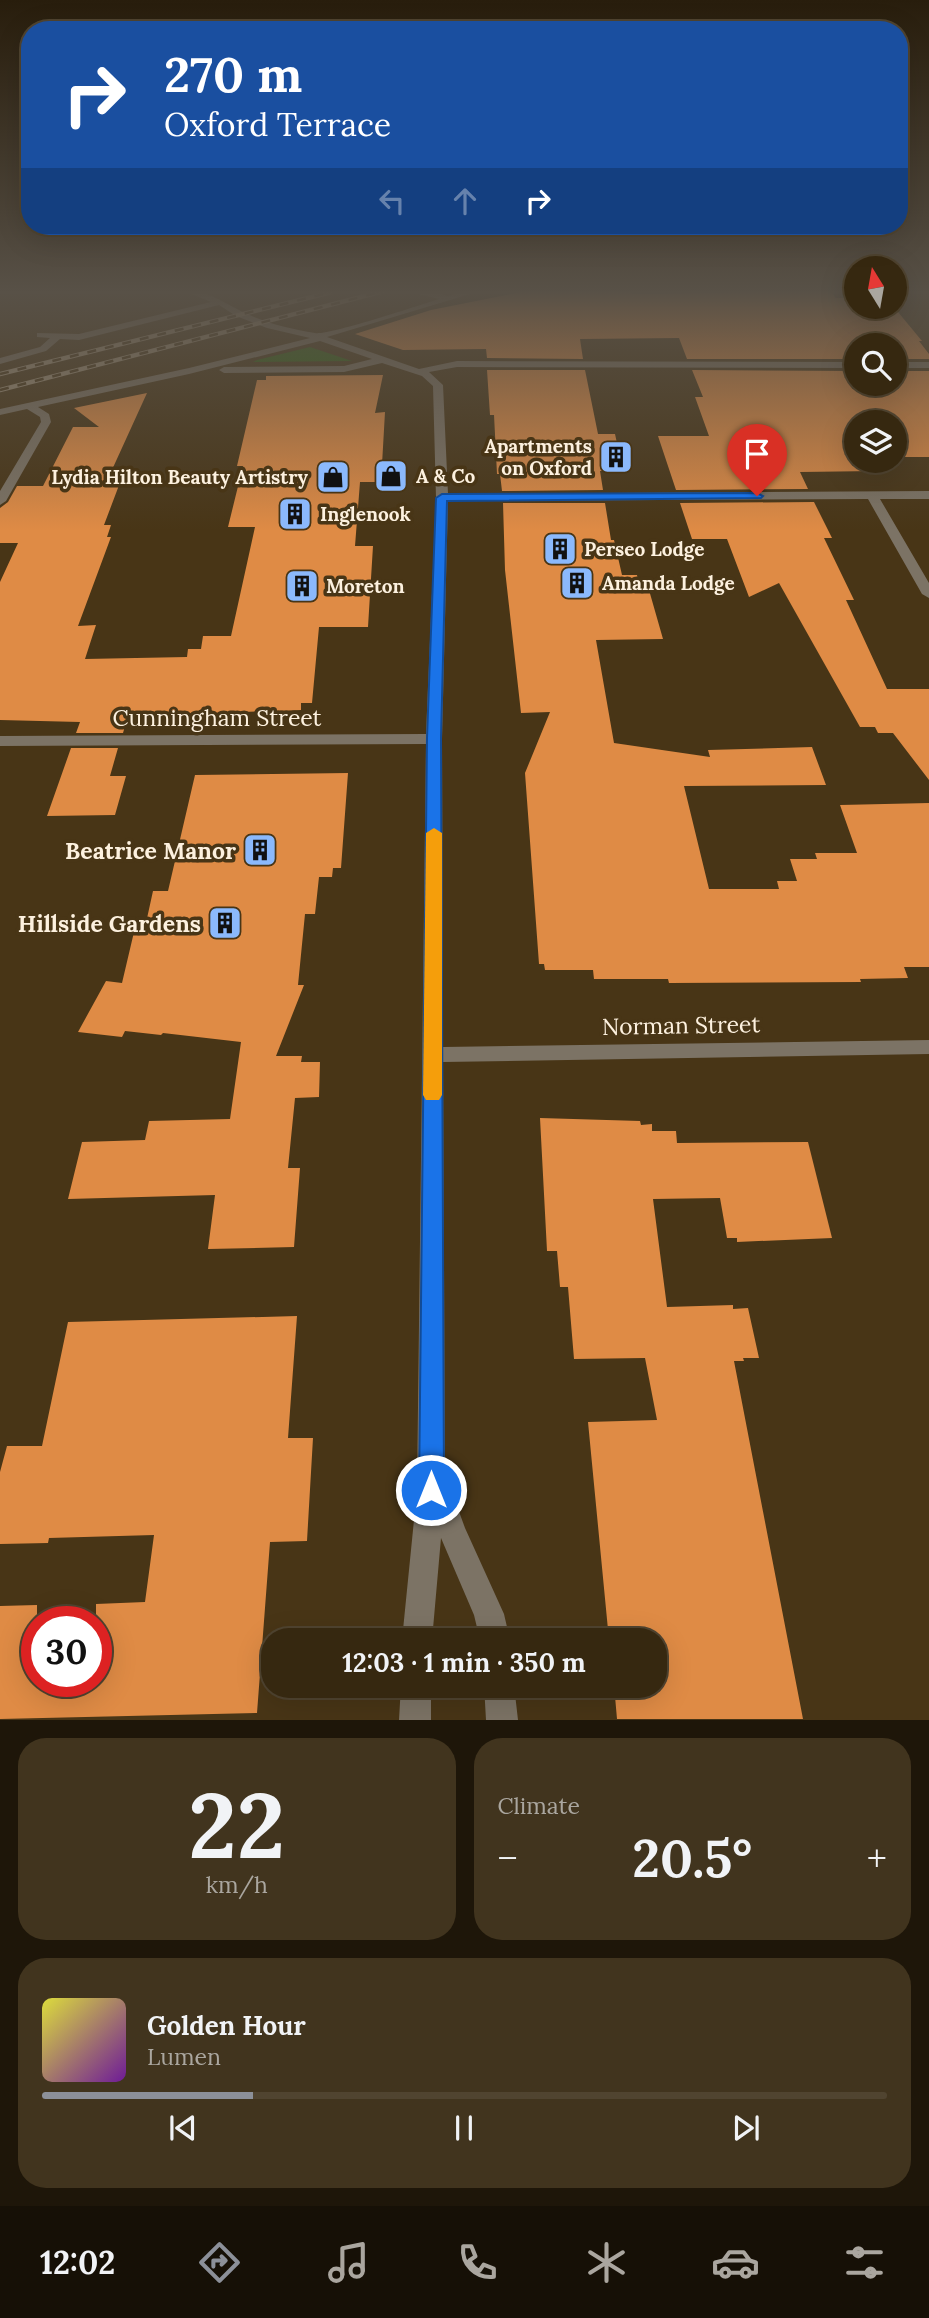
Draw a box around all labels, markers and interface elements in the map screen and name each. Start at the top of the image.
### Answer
text: 270 m [164,43,302,105]
icon: right [49,49,140,140]
text: Oxford Terrace [164,104,391,145]
icon: left [373,182,411,220]
icon: ahead [446,182,484,220]
icon: right [519,182,557,220]
north arrow [844,256,906,318]
map controls [844,256,907,473]
button: search [844,333,907,396]
button: layers [844,410,907,473]
pin [727,424,787,496]
place label: Apartments on Oxford [484,434,592,480]
icon: arrive [738,435,776,473]
building icon: Apartments on Oxford [597,438,635,476]
shop icon: A & Co [372,457,410,495]
shop icon: Lydia Hilton Beauty Artistry [314,458,352,496]
place label: A & Co [416,464,475,488]
place label: Lydia Hilton Beauty Artistry [51,465,309,489]
building icon: Inglenook [276,495,314,533]
place label: Inglenook [320,502,411,526]
building icon: Perseo Lodge [541,530,579,568]
place label: Perseo Lodge [584,537,705,561]
building icon: Amanda Lodge [558,564,596,602]
building icon: Moreton [283,567,321,605]
place label: Amanda Lodge [602,571,735,595]
place label: Moreton [326,574,405,598]
street label: Cunningham Street [113,703,322,732]
building icon: Beatrice Manor [241,831,279,869]
place label: Beatrice Manor [65,836,236,865]
building icon: Hillside Gardens [206,904,244,942]
place label: Hillside Gardens [18,909,201,938]
street label: Norman Street [602,1009,761,1041]
position arrow [394,1453,468,1527]
speed limit sign: 30 [21,1606,112,1697]
text: 12:03 · 1 min · 350 m [342,1646,586,1679]
text: 22 [188,1766,285,1883]
text: Climate [498,1791,580,1820]
text: 20.5° [632,1825,752,1891]
text: − [498,1834,518,1882]
text: + [867,1834,887,1882]
text: km/h [206,1870,268,1899]
text: Golden Hour [147,2009,306,2042]
text: Lumen [147,2042,221,2071]
icon: previous [164,2109,202,2147]
icon: pause [445,2109,483,2147]
icon: next [727,2109,765,2147]
icon: directions [195,2238,244,2287]
icon: music [324,2238,373,2287]
icon: phone [453,2238,502,2287]
icon: climate [582,2238,631,2287]
icon: car [711,2238,760,2287]
icon: filters [840,2238,889,2287]
text: 12:02 [40,2242,115,2283]

